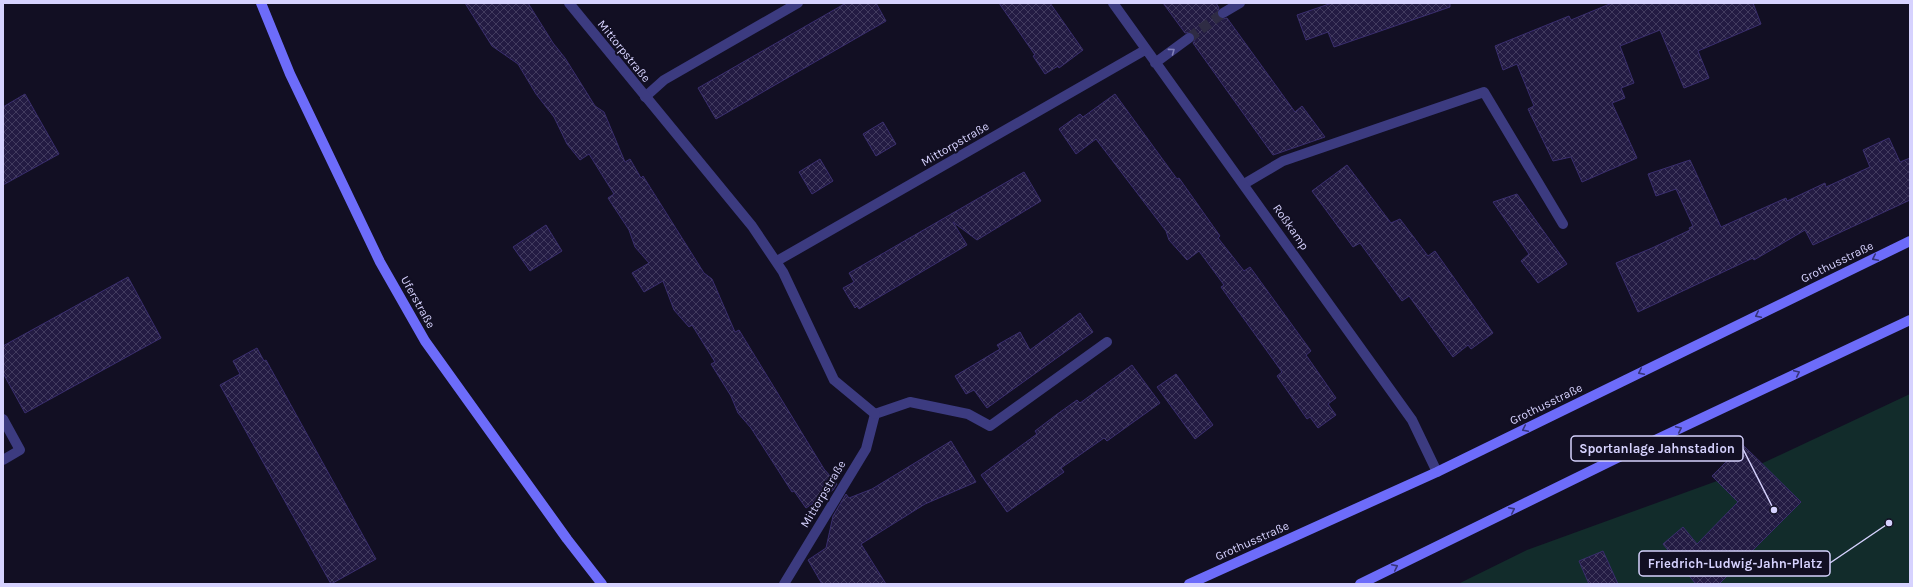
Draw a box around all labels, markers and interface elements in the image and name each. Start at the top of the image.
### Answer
street label: Mittorpstraße [595,17,653,85]
one-way arrow [1168,48,1175,56]
street label: Mittorpstraße [919,119,991,169]
street label: Roßkamp [1270,201,1312,253]
street label: Grothusstraße [1798,238,1876,286]
one-way arrow [1872,253,1879,261]
street label: Uferstraße [398,273,438,331]
one-way arrow [1755,310,1762,318]
one-way arrow [1638,367,1646,375]
one-way arrow [1792,370,1800,378]
street label: Grothusstraße [1507,380,1585,428]
one-way arrow [1521,424,1529,432]
one-way arrow [1675,426,1683,434]
callout: Sportanlage Jahnstadion [1571,436,1743,461]
text: Sportanlage Jahnstadion [1579,441,1735,456]
street label: Mittorpstraße [797,458,849,530]
one-way arrow [1508,507,1515,515]
street label: Grothusstraße [1213,518,1291,564]
callout: Friedrich-Ludwig-Jahn-Platz [1639,551,1830,576]
text: Friedrich-Ludwig-Jahn-Platz [1648,556,1822,571]
one-way arrow [1391,564,1399,572]

